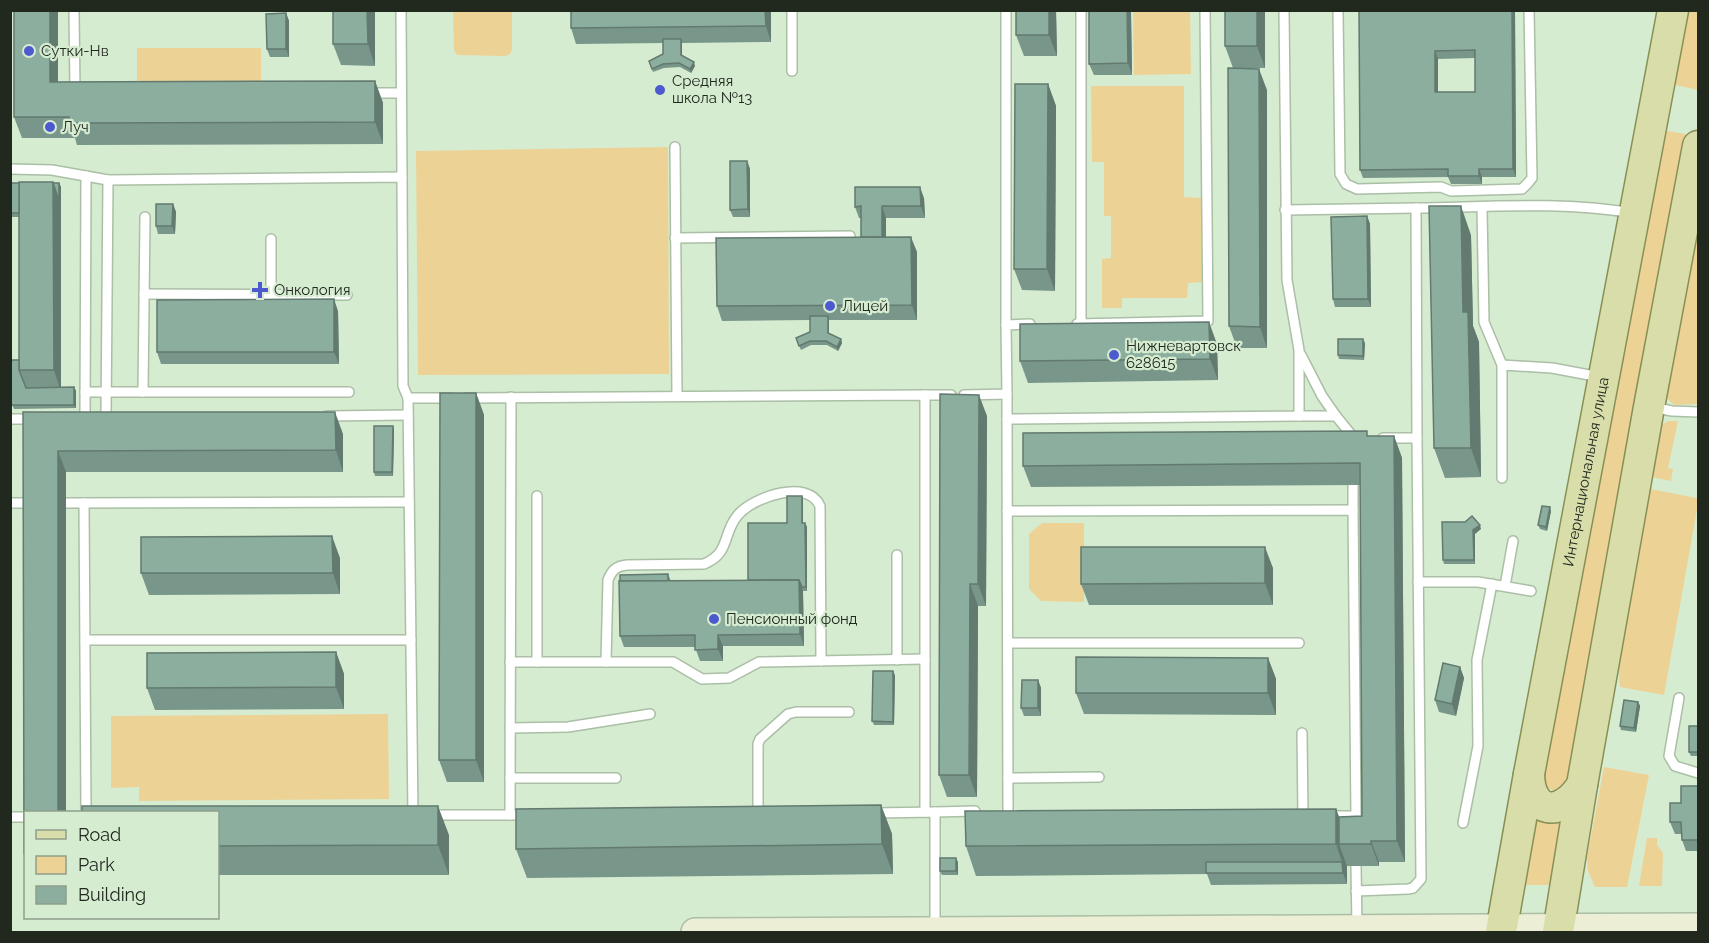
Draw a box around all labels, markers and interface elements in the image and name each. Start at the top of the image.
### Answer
place label: Сутки-Нв [41,42,109,60]
marker: Сутки-Нв [22,44,36,58]
place label: Средняя школа №13 [672,72,752,107]
marker: Средняя школа №13 [653,83,667,97]
place label: Луч [62,118,89,136]
marker: Луч [43,120,57,134]
marker: Онкология [251,281,269,299]
place label: Онкология [274,281,351,299]
place label: Лицей [842,297,888,315]
marker: Лицей [823,299,837,313]
place label: Нижневартовск 628615 [1126,337,1241,372]
marker: Нижневартовск 628615 [1107,348,1121,362]
street label: Интернациональная улица [1559,376,1613,568]
place label: Пенсионный фонд [726,610,858,628]
marker: Пенсионный фонд [707,612,721,626]
legend [24,811,219,919]
text: Road [78,824,121,845]
text: Park [78,854,115,875]
text: Building [78,884,146,905]

